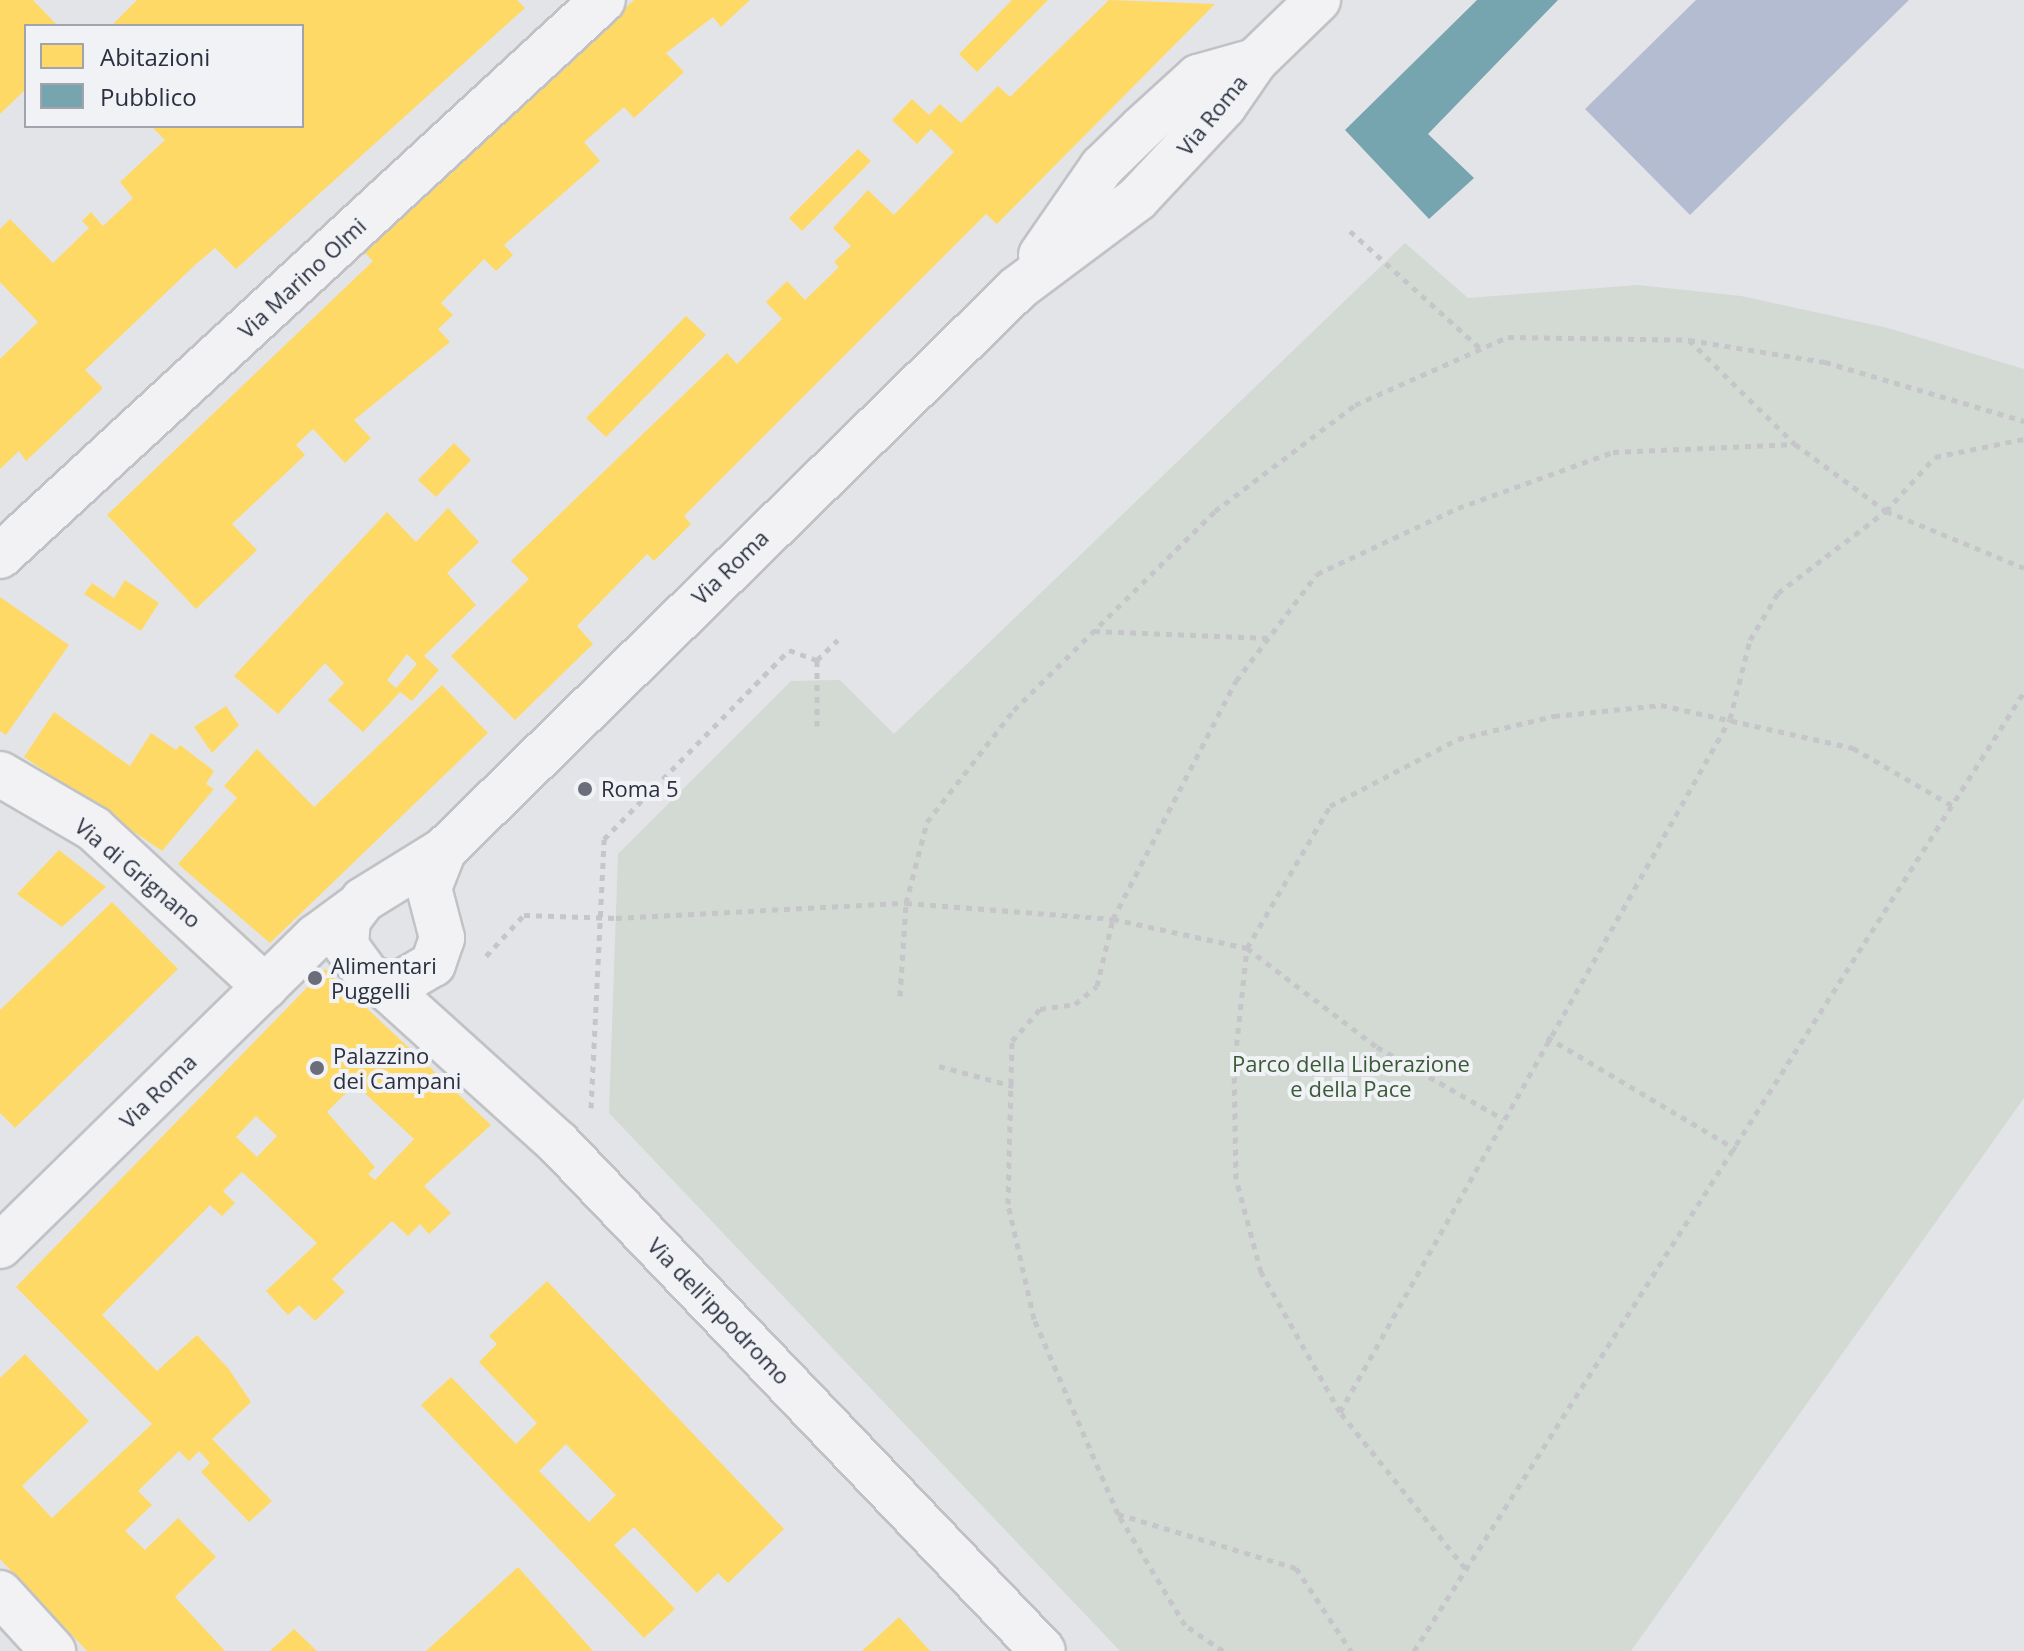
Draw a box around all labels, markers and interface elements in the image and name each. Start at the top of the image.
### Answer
legend [24,24,304,128]
text: Abitazioni [100,40,210,73]
street label: Via Roma [1172,69,1252,161]
text: Pubblico [100,80,197,113]
street label: Via Marino Olmi [233,212,371,344]
street label: Via Roma [686,524,774,610]
place label: Roma 5 [601,776,679,802]
marker: Roma 5 [576,780,594,798]
street label: Via di Grignano [70,813,206,933]
place label: Alimentari Puggelli [331,952,437,1004]
marker: Alimentari Puggelli [306,969,324,987]
place label: Palazzino dei Campani [333,1042,461,1094]
street label: Via Roma [114,1048,202,1134]
park label: Parco della Liberazione e della Pace [1232,1050,1470,1102]
marker: Palazzino dei Campani [308,1059,326,1077]
street label: Via dell'ippodromo [642,1232,796,1390]

